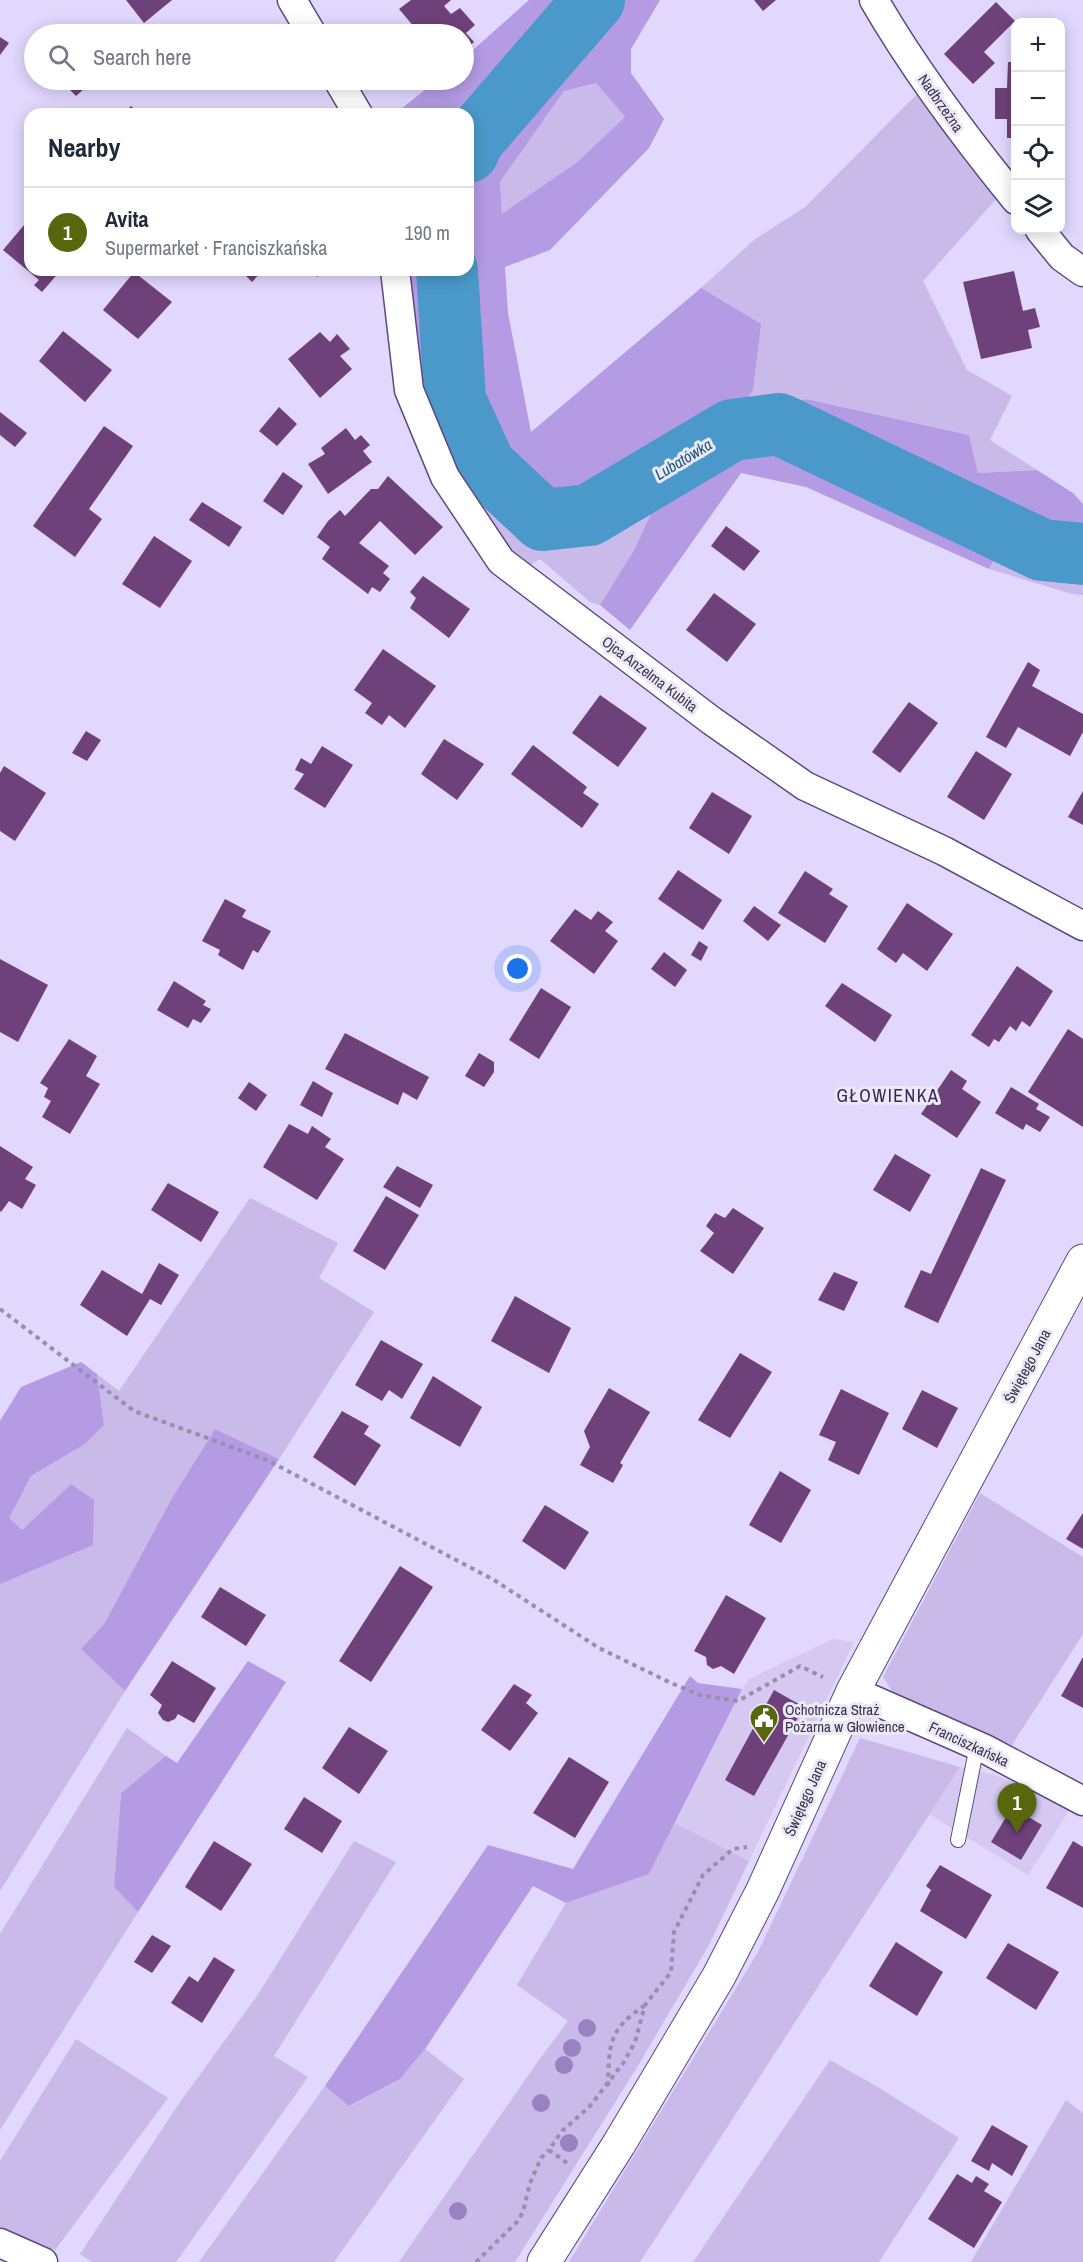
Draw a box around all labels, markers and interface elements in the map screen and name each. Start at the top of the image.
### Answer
map controls [1011,18,1065,234]
button: + [1011,18,1065,72]
search box [24,24,474,90]
icon: search [45,41,78,74]
text: Search here [93,42,191,72]
street label: Nadbrzeżna [913,70,969,136]
button: − [1011,72,1065,126]
button: locate [1011,126,1065,180]
text: Nearby [48,130,120,165]
button: layers [1011,180,1065,234]
text: Avita [105,204,148,234]
text: 1 [63,219,72,246]
text: 190 m [404,219,450,246]
text: Supermarket · Franciszkańska [105,234,327,261]
water label: Lubatówka [650,433,716,485]
street label: Ojca Anzelma Kubita [598,631,702,717]
your location [503,954,532,983]
district label: GŁOWIENKA [837,1083,939,1108]
street label: Świętego Jana [999,1325,1055,1407]
place label: Ochotnicza Straż Pożarna w Głowience [785,1699,905,1737]
public building icon: Ochotnicza Straż Pożarna w Głowience [748,1702,780,1744]
street label: Franciszkańska [926,1716,1013,1772]
street label: Świętego Jana [779,1756,831,1839]
pin: 1 [998,1784,1036,1833]

